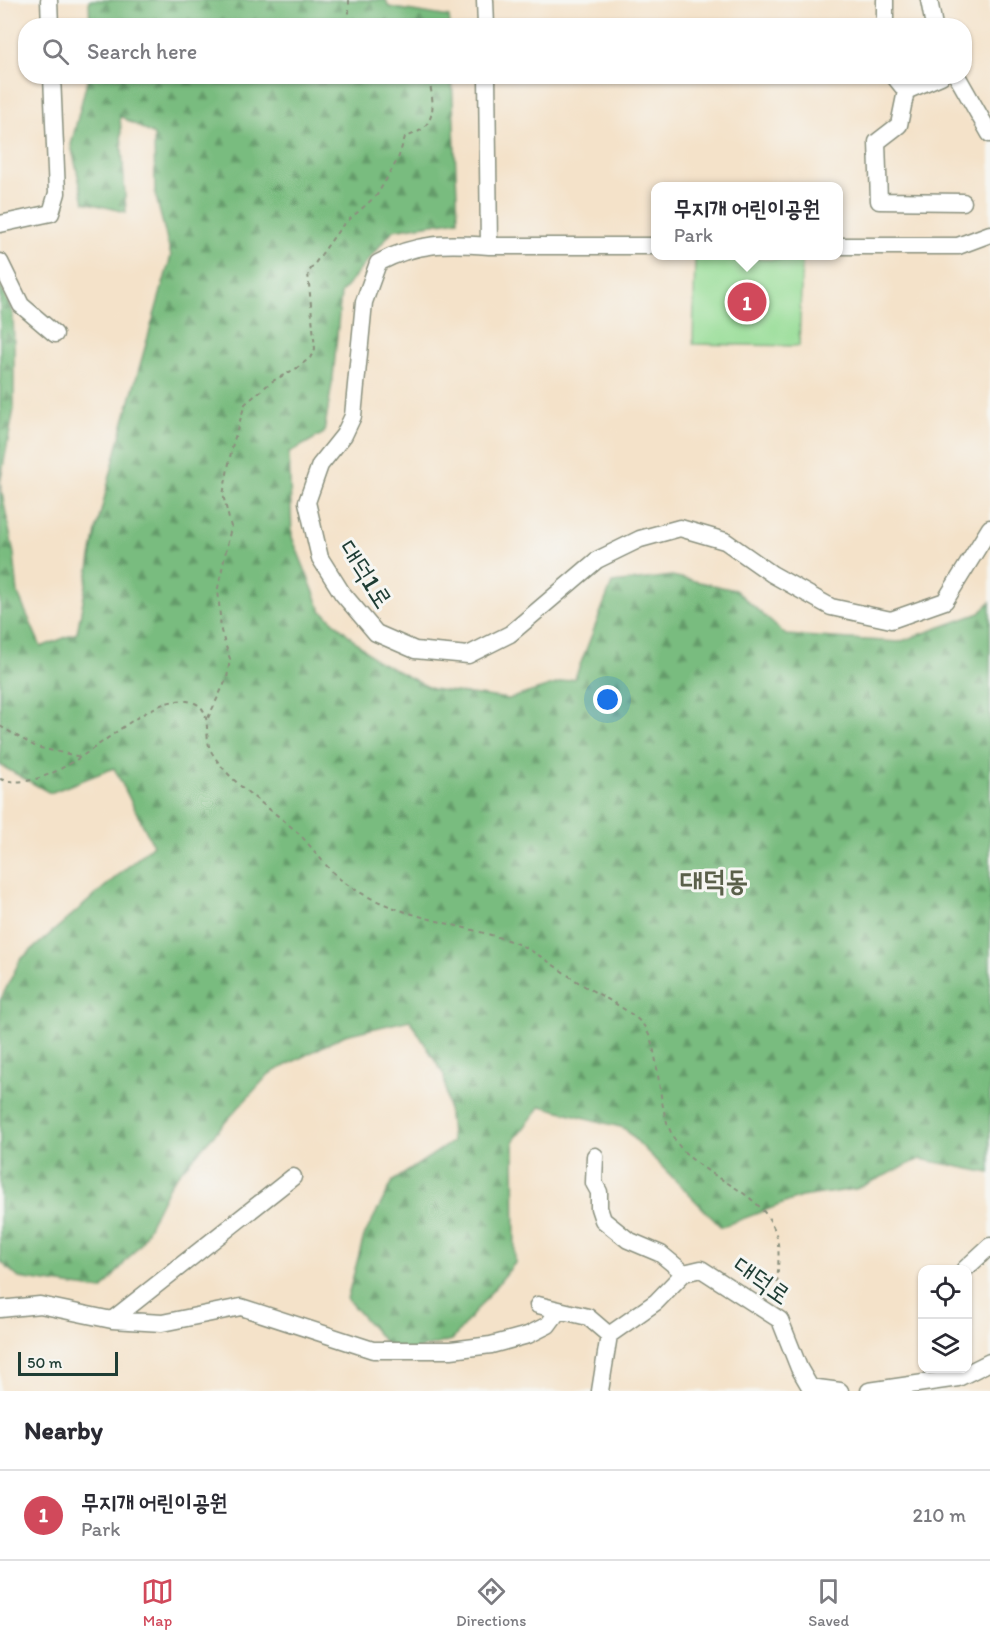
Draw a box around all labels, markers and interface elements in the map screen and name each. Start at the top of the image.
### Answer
search box [18,18,972,84]
icon: search [39,35,72,68]
text: Search here [87,38,197,65]
popup [651,182,843,260]
text: 무지개 어린이공원 [674,195,820,222]
text: Park [674,223,713,247]
pin: 1 [728,280,766,324]
street label: 대덕1로 [332,534,400,614]
your location [593,685,622,714]
district label: 대덕동 [680,863,748,897]
street label: 대덕로 [727,1249,797,1311]
map controls [918,1265,972,1373]
button: locate [918,1265,972,1319]
button: layers [918,1319,972,1373]
scale bar [18,1349,118,1376]
text: 50 m [27,1353,62,1372]
text: Nearby [24,1414,103,1446]
text: 무지개 어린이공원 [81,1489,228,1516]
text: 1 [39,1503,48,1527]
text: 210 m [913,1503,966,1527]
text: Park [81,1517,120,1541]
tab: Map [141,1575,174,1630]
tab: Directions [456,1575,526,1630]
tab: Saved [808,1575,849,1630]

